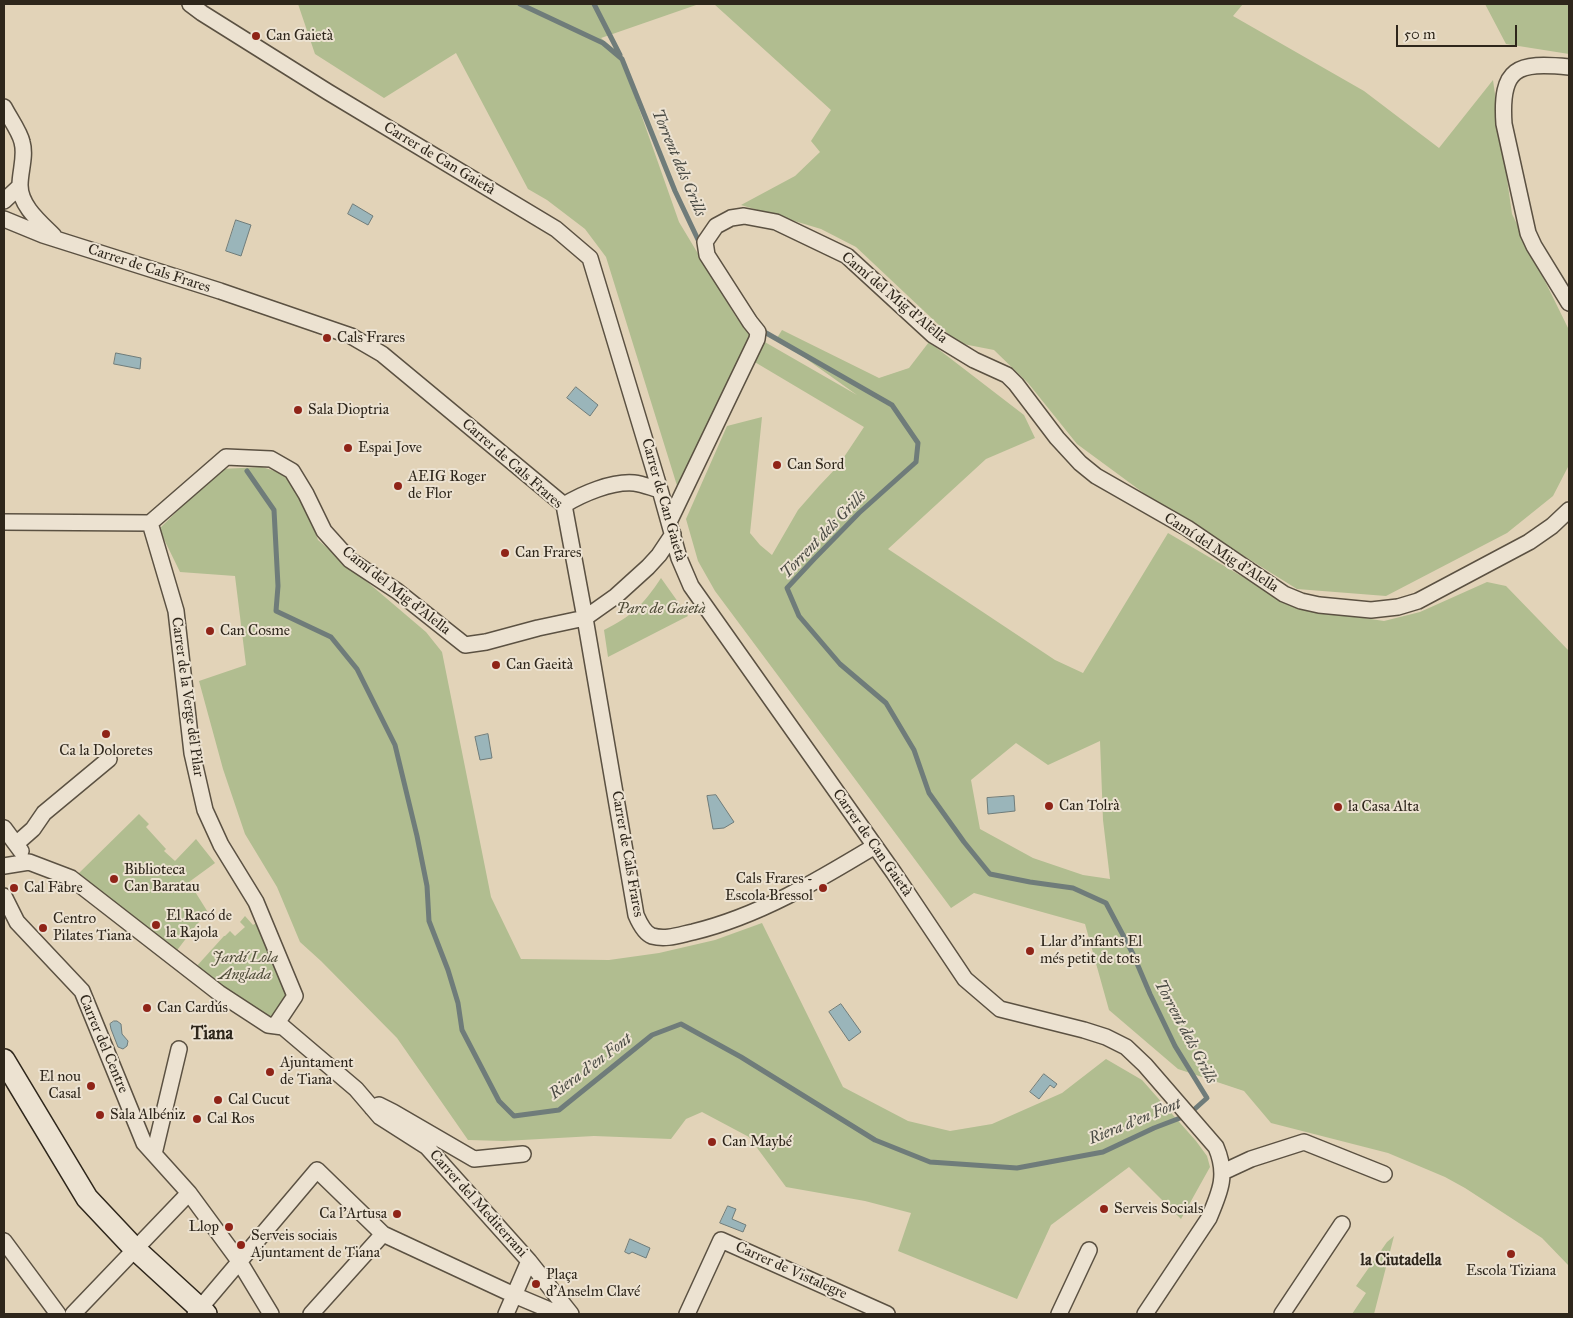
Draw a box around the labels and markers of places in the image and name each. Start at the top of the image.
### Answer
place label: Can Gaietà [266,27,333,45]
marker: Can Gaietà [250,30,262,42]
place label: Cals Frares [337,329,405,347]
marker: Cals Frares [321,332,333,344]
place label: Sala Dioptria [308,401,389,419]
marker: Sala Dioptria [292,404,304,416]
place label: Espai Jove [358,439,422,457]
marker: Espai Jove [342,442,354,454]
place label: Can Sord [787,456,844,474]
marker: Can Sord [771,459,783,471]
place label: AEIG Roger de Flor [408,468,486,503]
marker: AEIG Roger de Flor [392,480,404,492]
place label: Can Frares [515,544,582,562]
marker: Can Frares [499,547,511,559]
place label: Can Cosme [220,622,290,640]
marker: Can Cosme [204,625,216,637]
place label: Can Gaeità [506,656,573,674]
marker: Can Gaeità [490,659,502,671]
marker: Ca la Doloretes [100,728,112,740]
place label: Ca la Doloretes [59,742,153,760]
place label: Can Tolrà [1059,797,1120,815]
place label: la Casa Alta [1348,798,1419,816]
marker: Can Tolrà [1043,800,1055,812]
marker: la Casa Alta [1332,801,1344,813]
place label: Biblioteca Can Baratau [124,861,200,896]
place label: Cals Frares - Escola Bressol [725,870,813,905]
marker: Biblioteca Can Baratau [108,873,120,885]
place label: Cal Fabre [24,879,83,897]
marker: Cal Fabre [8,882,20,894]
marker: Cals Frares - Escola Bressol [817,882,829,894]
place label: El Racó de la Rajola [166,907,232,942]
place label: Centro Pilates Tiana [53,910,132,945]
marker: El Racó de la Rajola [150,919,162,931]
marker: Centro Pilates Tiana [37,922,49,934]
place label: Llar d'infants El més petit de tots [1040,933,1142,968]
marker: Llar d'infants El més petit de tots [1024,945,1036,957]
place label: Can Cardús [157,999,228,1017]
marker: Can Cardús [141,1002,153,1014]
place label: Ajuntament de Tiana [280,1054,354,1089]
marker: Ajuntament de Tiana [264,1066,276,1078]
place label: El nou Casal [39,1068,81,1103]
marker: El nou Casal [85,1080,97,1092]
place label: Cal Cucut [228,1091,290,1109]
marker: Cal Cucut [212,1094,224,1106]
place label: Sala Albéniz [110,1106,185,1124]
marker: Sala Albéniz [94,1109,106,1121]
place label: Cal Ros [207,1110,254,1128]
marker: Cal Ros [191,1113,203,1125]
place label: Can Maybé [722,1133,792,1151]
marker: Can Maybé [706,1136,718,1148]
place label: Serveis Socials [1114,1200,1203,1218]
marker: Serveis Socials [1098,1203,1110,1215]
place label: Ca l'Artusa [319,1205,387,1223]
marker: Ca l'Artusa [391,1208,403,1220]
place label: Llop [189,1218,219,1236]
marker: Llop [223,1221,235,1233]
place label: Serveis sociais Ajuntament de Tiana [251,1227,380,1262]
marker: Serveis sociais Ajuntament de Tiana [235,1239,247,1251]
marker: Escola Tiziana [1505,1248,1517,1260]
place label: Escola Tiziana [1466,1262,1556,1280]
place label: Plaça d'Anselm Clavé [546,1266,640,1301]
marker: Plaça d'Anselm Clavé [530,1278,542,1290]

